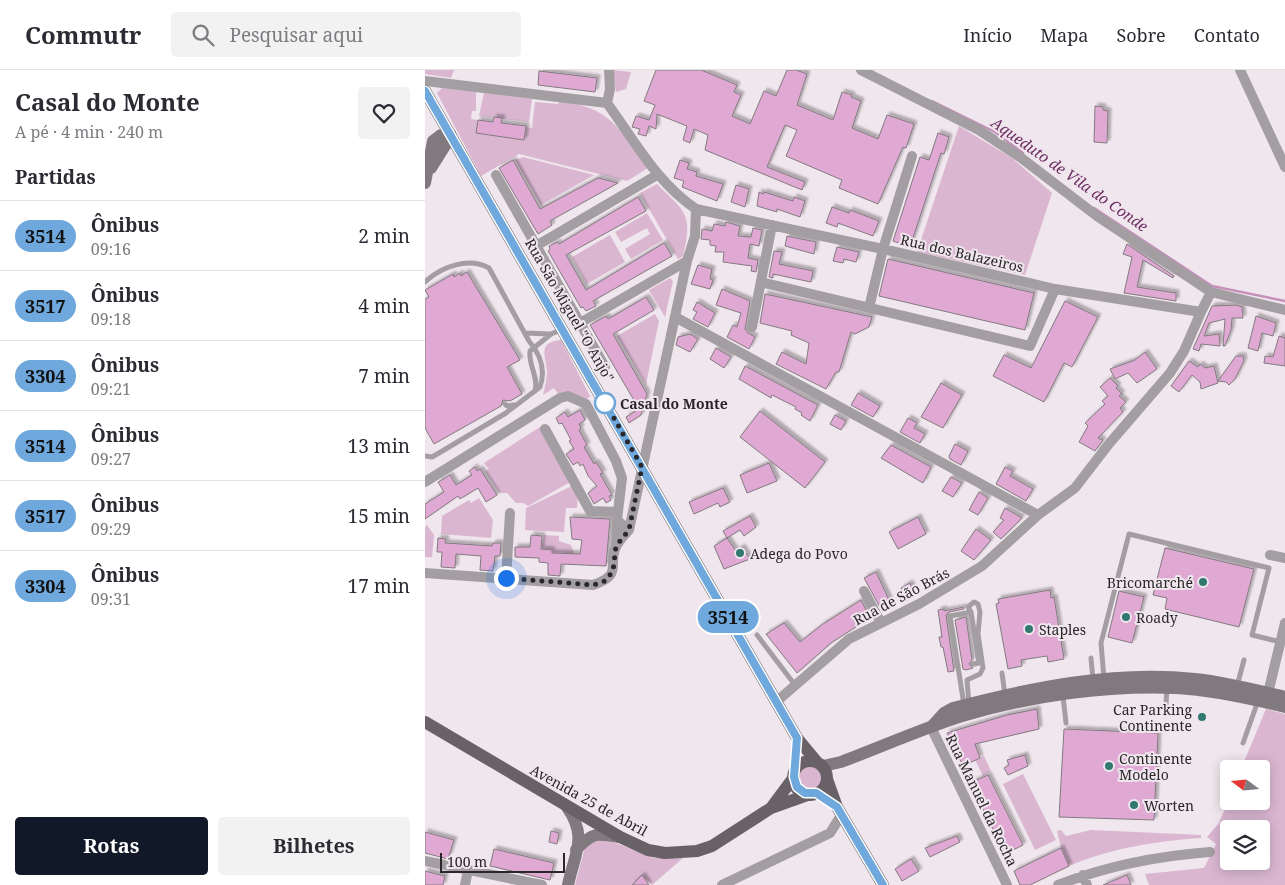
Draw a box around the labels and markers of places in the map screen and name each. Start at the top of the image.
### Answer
marker: Casal do Monte [594,392,616,414]
place label: Casal do Monte [620,394,728,413]
place label: Adega do Povo [750,544,848,563]
marker: Adega do Povo [734,547,746,559]
place label: Bricomarché [1107,573,1193,592]
marker: Bricomarché [1197,576,1209,588]
place label: Roady [1136,608,1178,627]
marker: Roady [1120,611,1132,623]
place label: Staples [1039,620,1086,639]
marker: Staples [1023,623,1035,635]
place label: Car Parking Continente [1113,700,1192,735]
marker: Car Parking Continente [1196,711,1208,723]
place label: Continente Modelo [1119,749,1192,784]
marker: Continente Modelo [1103,760,1115,772]
place label: Worten [1144,796,1194,815]
marker: Worten [1128,799,1140,811]

